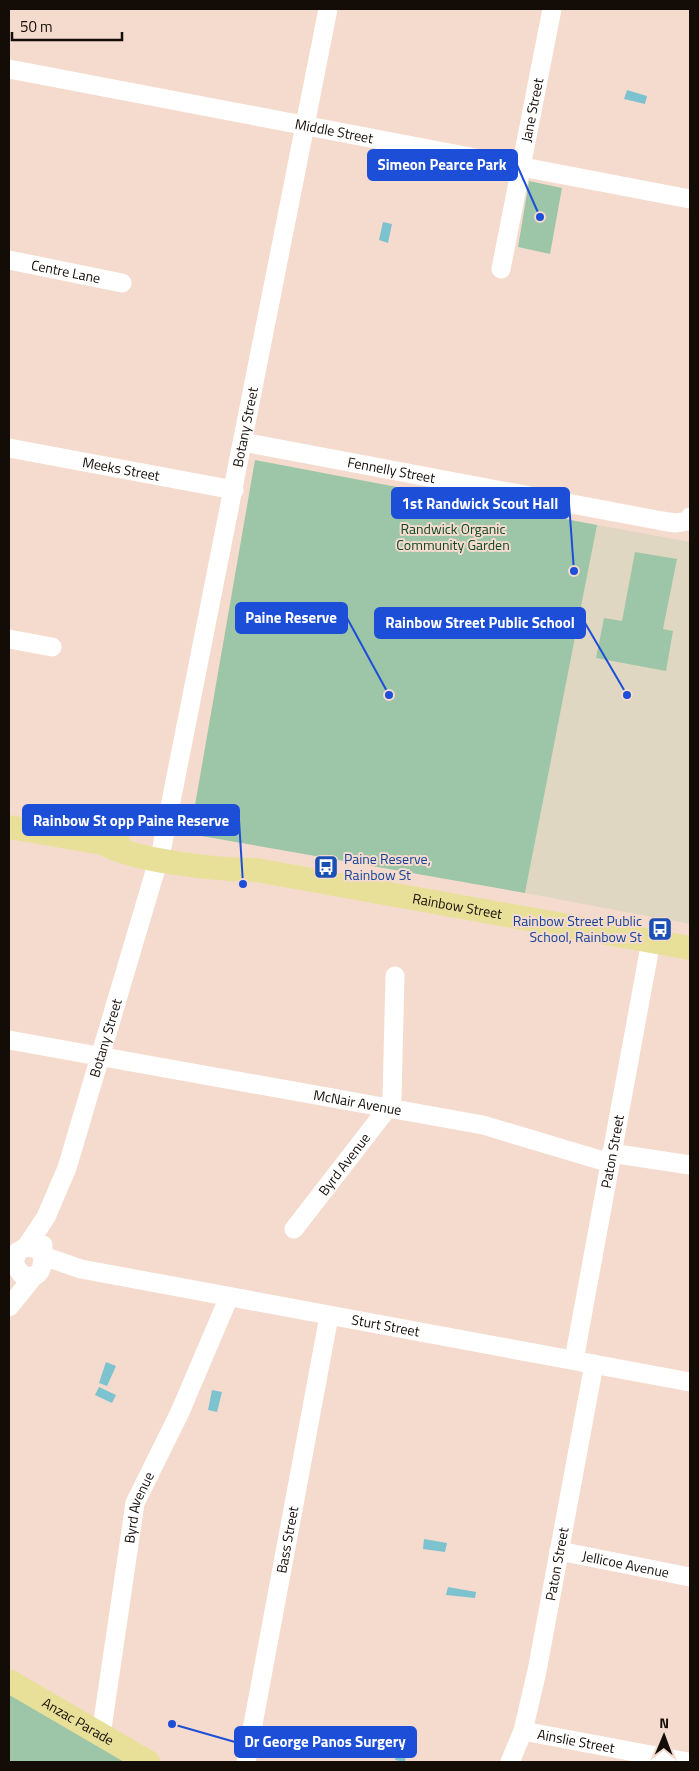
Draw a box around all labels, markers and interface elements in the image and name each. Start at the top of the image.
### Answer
scale bar [12,10,122,42]
text: 50 m [20,15,53,38]
street label: Jane Street [515,76,548,144]
street label: Middle Street [293,113,375,148]
callout: Simeon Pearce Park [368,150,517,180]
text: Simeon Pearce Park [378,153,507,176]
street label: Centre Lane [29,254,102,288]
street label: Botany Street [226,385,263,469]
street label: Meeks Street [81,451,162,486]
street label: Fennelly Street [346,451,437,488]
callout: 1st Randwick Scout Hall [392,488,569,518]
text: 1st Randwick Scout Hall [402,492,558,515]
park label: Randwick Organic Community Garden [396,518,510,555]
callout: Paine Reserve [236,603,347,633]
text: Paine Reserve [245,606,337,629]
callout: Rainbow Street Public School [375,608,585,638]
text: Rainbow Street Public School [385,611,575,634]
callout: Rainbow St opp Paine Reserve [23,805,239,835]
text: Rainbow St opp Paine Reserve [33,809,229,832]
place label: Paine Reserve, Rainbow St [344,848,431,885]
bus stop icon: Paine Reserve, Rainbow St [313,854,339,880]
street label: Rainbow Street [411,887,504,924]
place label: Rainbow Street Public School, Rainbow St [513,910,642,947]
bus stop icon: Rainbow Street Public School, Rainbow St [647,916,673,942]
street label: Botany Street [83,996,127,1080]
street label: McNair Avenue [312,1084,403,1120]
street label: Paton Street [595,1113,629,1190]
street label: Byrd Avenue [313,1128,375,1200]
street label: Sturt Street [350,1308,422,1342]
street label: Byrd Avenue [118,1468,159,1545]
street label: Bass Street [270,1504,303,1575]
street label: Paton Street [539,1525,573,1602]
street label: Jellicoe Avenue [581,1545,671,1583]
street label: Anzac Parade [38,1692,118,1750]
north arrow [639,1711,689,1761]
text: N [659,1712,669,1733]
street label: Ainslie Street [536,1723,617,1758]
callout: Dr George Panos Surgery [235,1727,416,1757]
text: Dr George Panos Surgery [244,1730,406,1753]

